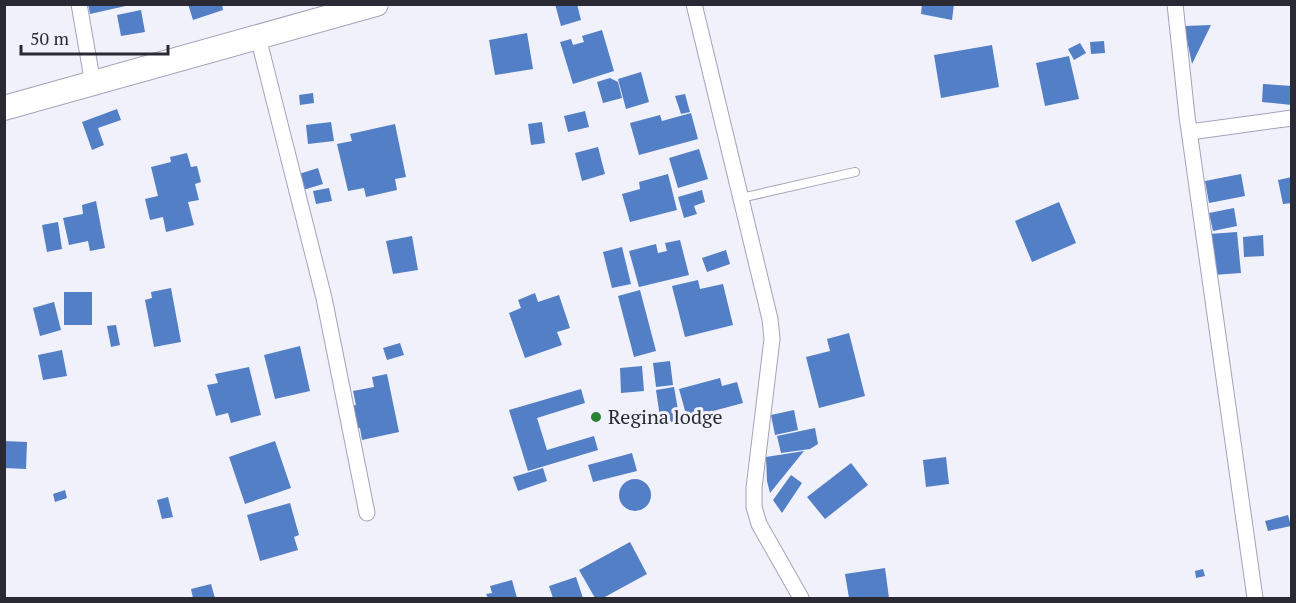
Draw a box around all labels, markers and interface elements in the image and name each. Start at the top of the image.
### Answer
scale bar [21,18,168,56]
text: 50 m [30,26,70,50]
place label: Regina lodge [608,403,723,430]
marker: Regina lodge [589,410,603,424]

